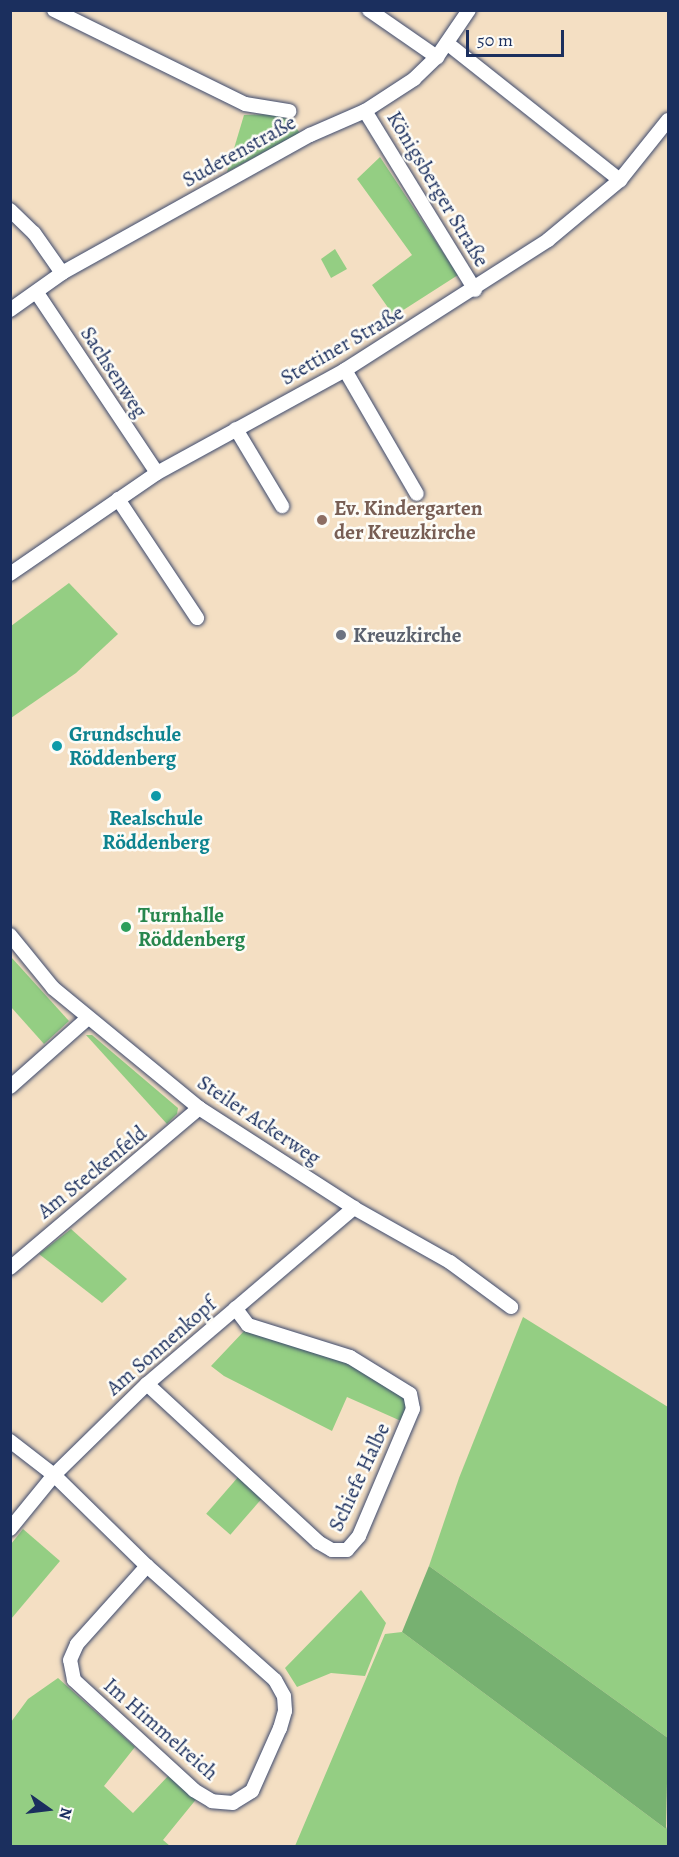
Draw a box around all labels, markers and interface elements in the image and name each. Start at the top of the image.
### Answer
scale bar [469,18,566,56]
text: 50 m [477,28,513,52]
street label: Königsberger Straße [382,107,494,271]
street label: Sudetenstraße [178,109,300,193]
street label: Stettiner Straße [276,300,408,390]
street label: Sachsenweg [75,322,153,422]
place label: Ev. Kindergarten der Kreuzkirche [334,495,483,545]
marker: Ev. Kindergarten der Kreuzkirche [315,513,329,527]
place label: Kreuzkirche [353,622,461,648]
marker: Kreuzkirche [334,628,348,642]
place label: Grundschule Röddenberg [69,721,181,771]
marker: Grundschule Röddenberg [50,739,64,753]
marker: Realschule Röddenberg [149,789,163,803]
place label: Realschule Röddenberg [102,805,210,855]
place label: Turnhalle Röddenberg [138,902,245,952]
marker: Turnhalle Röddenberg [119,920,133,934]
street label: Steiler Ackerweg [193,1070,325,1170]
street label: Am Steckenfeld [32,1120,152,1224]
street label: Am Sonnenkopf [101,1292,221,1400]
street label: Schiefe Halbe [323,1419,395,1535]
street label: Im Himmelreich [99,1672,223,1786]
north arrow [18,1779,78,1839]
text: N [53,1805,78,1822]

